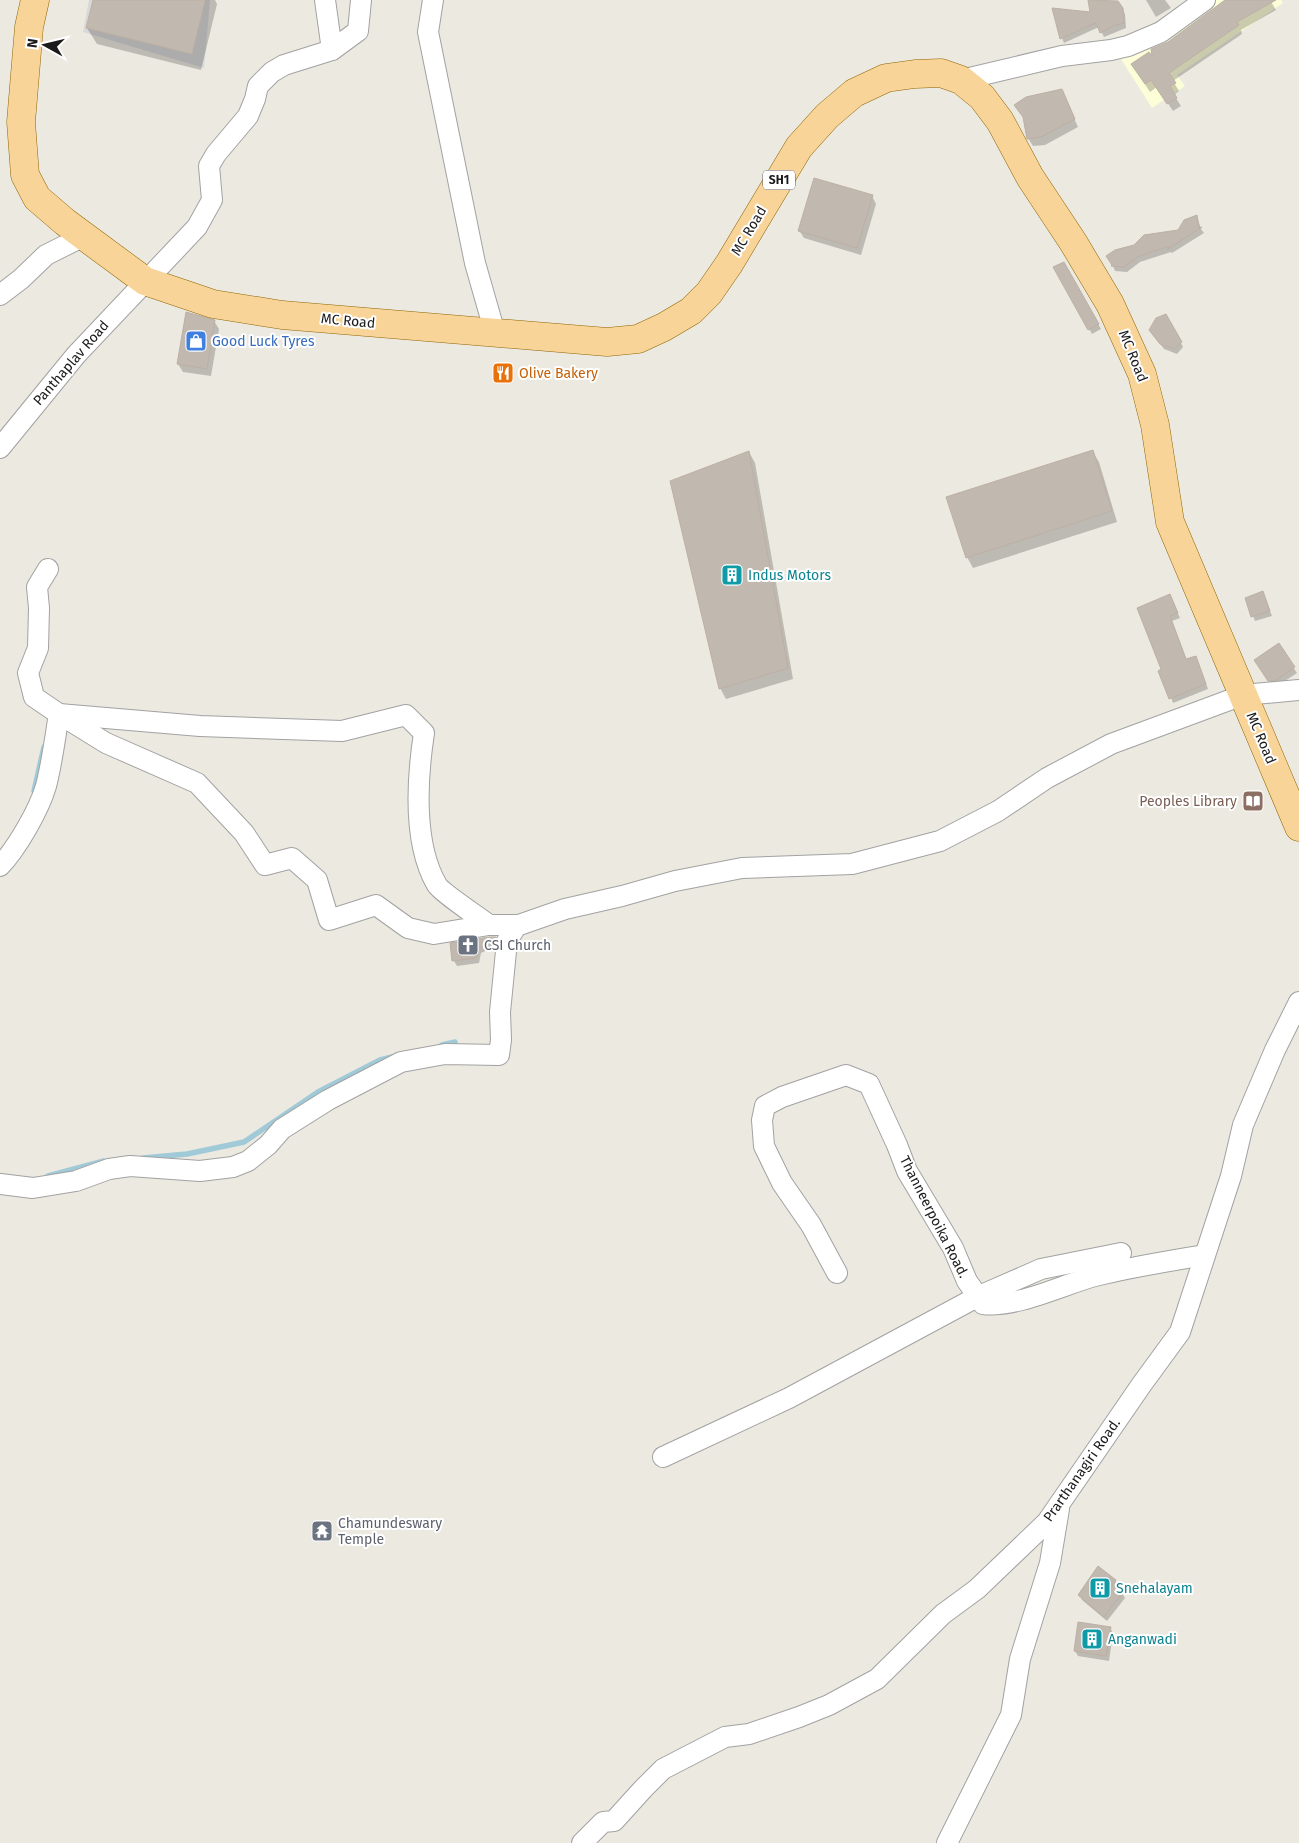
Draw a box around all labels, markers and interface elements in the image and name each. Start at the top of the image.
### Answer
north arrow [20,20,70,70]
text: N [24,37,42,49]
road number: SH1 [763,170,795,190]
street label: MC Road [728,203,770,259]
street label: MC Road [320,310,376,332]
street label: Panthaplav Road [30,317,112,409]
street label: MC Road [1115,328,1151,384]
shop icon: Good Luck Tyres [184,329,208,353]
place label: Good Luck Tyres [212,333,315,350]
restaurant icon: Olive Bakery [491,361,515,385]
place label: Olive Bakery [519,365,598,382]
building icon: Indus Motors [720,563,744,587]
place label: Indus Motors [748,567,831,584]
street label: MC Road [1243,710,1279,766]
library icon: Peoples Library [1241,789,1265,813]
place label: Peoples Library [1139,793,1237,810]
church icon: CSI Church [456,933,480,957]
place label: CSI Church [484,937,551,954]
street label: Thanneerpoika Road. [896,1153,972,1281]
street label: Prarthanagiri Road. [1040,1415,1124,1525]
place label: Chamundeswary Temple [338,1515,442,1548]
temple icon: Chamundeswary Temple [310,1519,334,1543]
building icon: Snehalayam [1088,1576,1112,1600]
place label: Snehalayam [1116,1580,1193,1597]
building icon: Anganwadi [1080,1627,1104,1651]
place label: Anganwadi [1108,1631,1177,1648]

